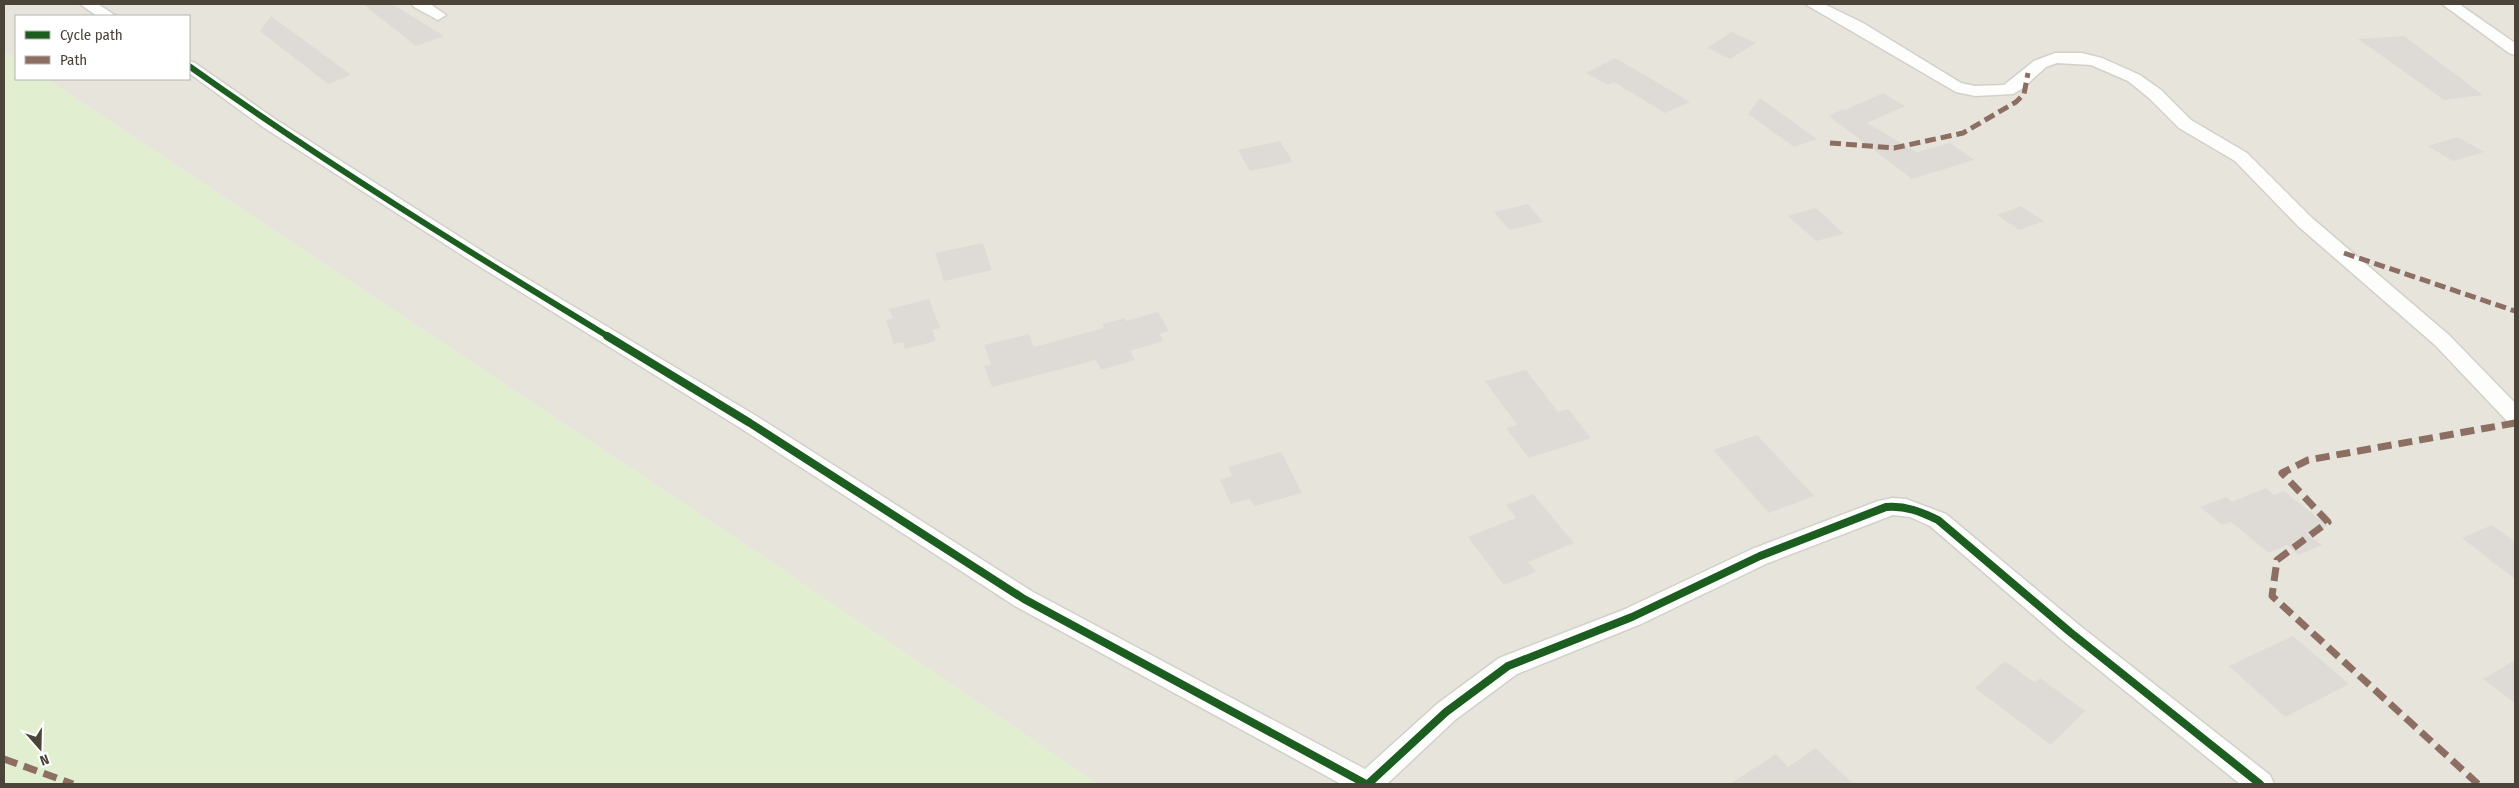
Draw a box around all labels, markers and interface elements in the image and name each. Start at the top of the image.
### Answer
legend [15,15,190,80]
text: Cycle path [60,26,123,44]
text: Path [60,51,87,69]
north arrow [15,723,65,773]
text: N [37,750,51,769]

